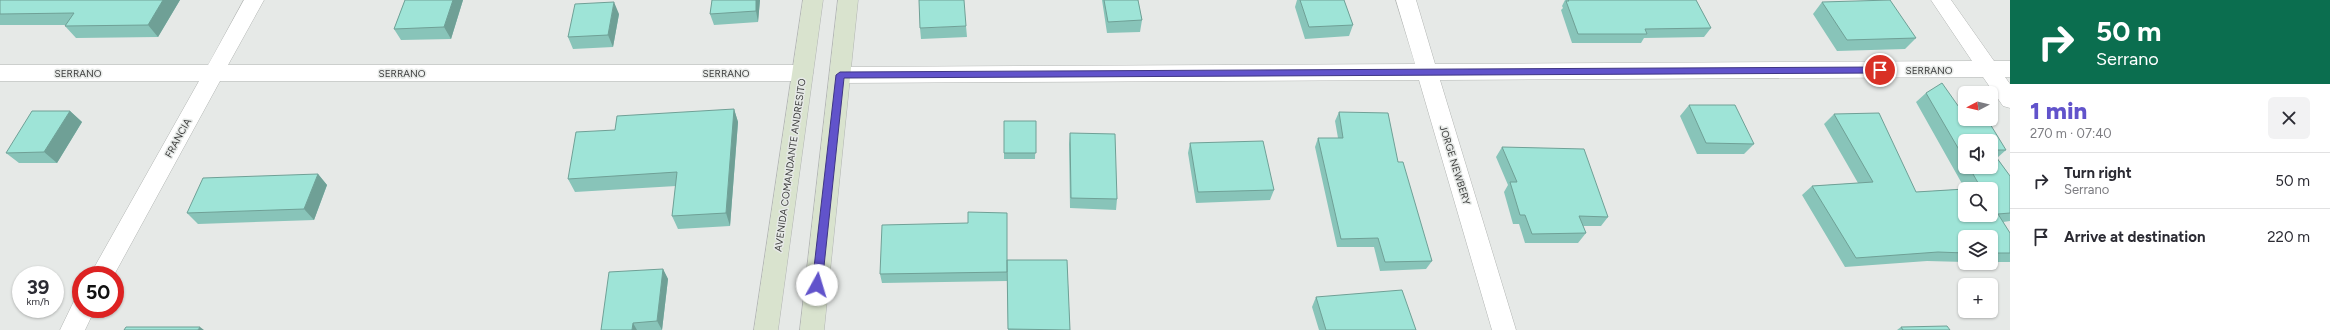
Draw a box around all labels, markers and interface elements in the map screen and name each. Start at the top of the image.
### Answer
text: 50 m [2096,14,2162,48]
icon: right [2030,16,2082,68]
text: Serrano [2096,48,2159,70]
pin [1863,53,1897,87]
icon: arrive [1869,59,1891,81]
street label: SERRANO [1906,64,1953,77]
street label: SERRANO [55,67,102,80]
street label: SERRANO [379,67,426,80]
street label: SERRANO [703,67,750,80]
street label: AVENIDA COMANDANTE ANDRESITO [771,77,809,252]
north arrow [1958,86,1998,126]
map controls [1958,86,1998,318]
text: 1 min [2030,96,2087,125]
button: close [2268,97,2310,139]
street label: FRANCIA [162,116,194,160]
street label: JORGE NEWBERY [1437,124,1473,206]
text: 270 m · 07:40 [2030,126,2112,141]
button: sound [1958,134,1998,174]
text: Turn right [2064,164,2132,182]
icon: right [2030,170,2052,192]
text: 50 m [2275,172,2310,190]
button: search [1958,182,1998,222]
text: Serrano [2064,182,2109,197]
icon: arrive [2030,226,2052,248]
text: Arrive at destination [2064,228,2205,246]
text: 220 m [2267,228,2310,246]
button: layers [1958,230,1998,270]
position arrow [796,264,838,306]
speed limit sign: 50 [72,266,124,318]
text: 39 [27,275,49,299]
button: + [1958,278,1998,318]
text: km/h [27,295,49,308]

